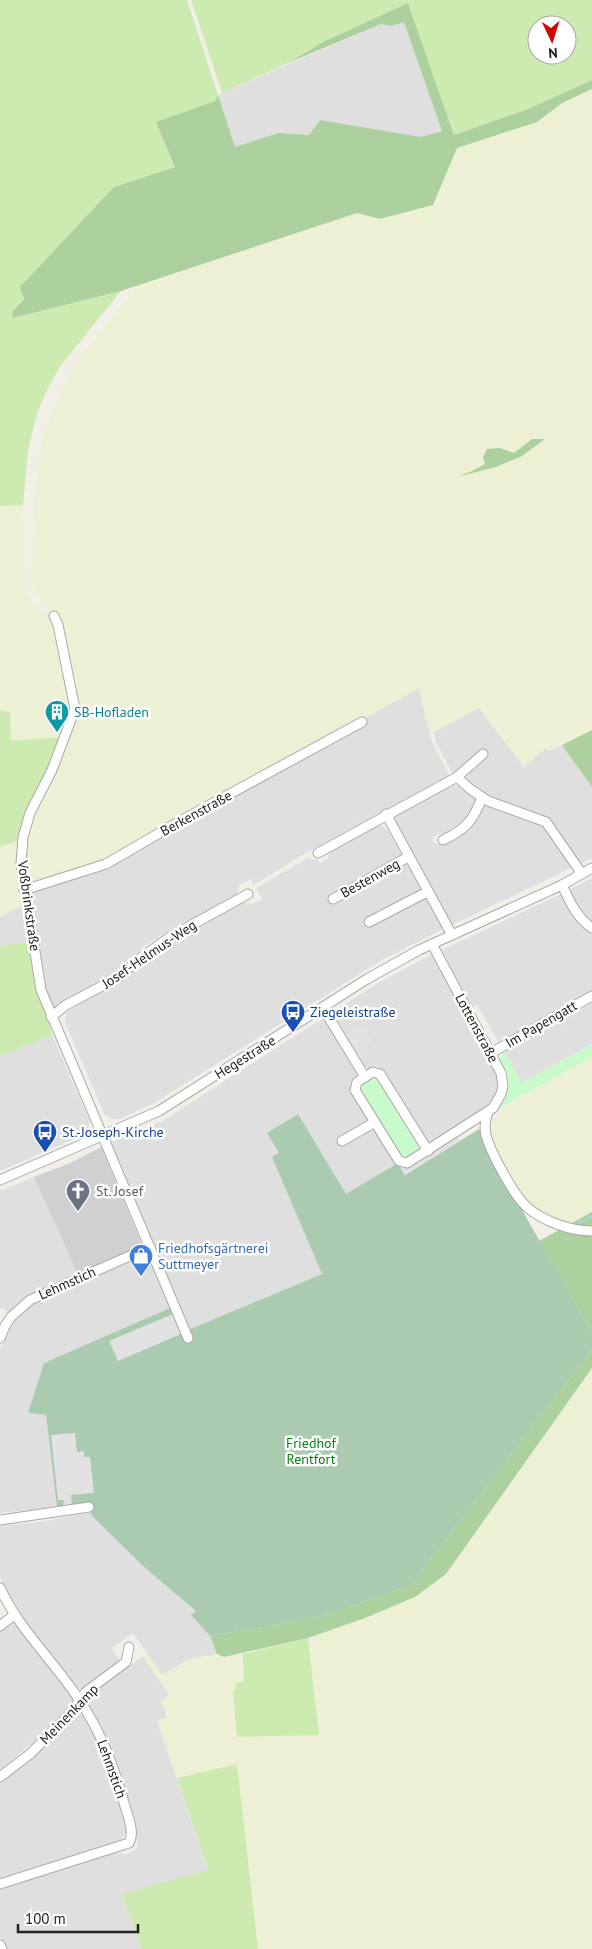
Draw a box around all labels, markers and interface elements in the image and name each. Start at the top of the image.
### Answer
north arrow [527,15,577,65]
text: N [548,44,558,62]
building icon: SB-Hofladen [44,699,70,733]
place label: SB-Hofladen [74,703,149,721]
street label: Berkenstraße [157,786,235,840]
street label: Bestenweg [337,854,403,902]
street label: Voßbrinkstraße [14,859,44,952]
street label: Josef-Helmus-Weg [98,916,200,993]
street label: Lottenstraße [451,990,503,1066]
street label: Im Papengatt [502,996,580,1052]
bus stop icon: Ziegeleistraße [280,999,306,1033]
place label: Ziegeleistraße [310,1003,396,1021]
street label: Hegestraße [211,1031,279,1083]
bus stop icon: St.-Joseph-Kirche [32,1119,58,1153]
place label: St.-Joseph-Kirche [62,1123,164,1141]
church icon: St. Josef [65,1178,91,1212]
place label: St. Josef [96,1182,144,1200]
place label: Friedhofsgärtnerei Suttmeyer [158,1239,269,1273]
shop icon: Friedhofsgärtnerei Suttmeyer [128,1243,154,1277]
street label: Lehmstich [36,1262,98,1304]
park label: Friedhof Rentfort [286,1434,336,1468]
street label: Meinenkamp [36,1680,102,1748]
street label: Lehmstich [93,1737,131,1801]
scale bar [18,1902,138,1934]
text: 100 m [25,1909,66,1928]

